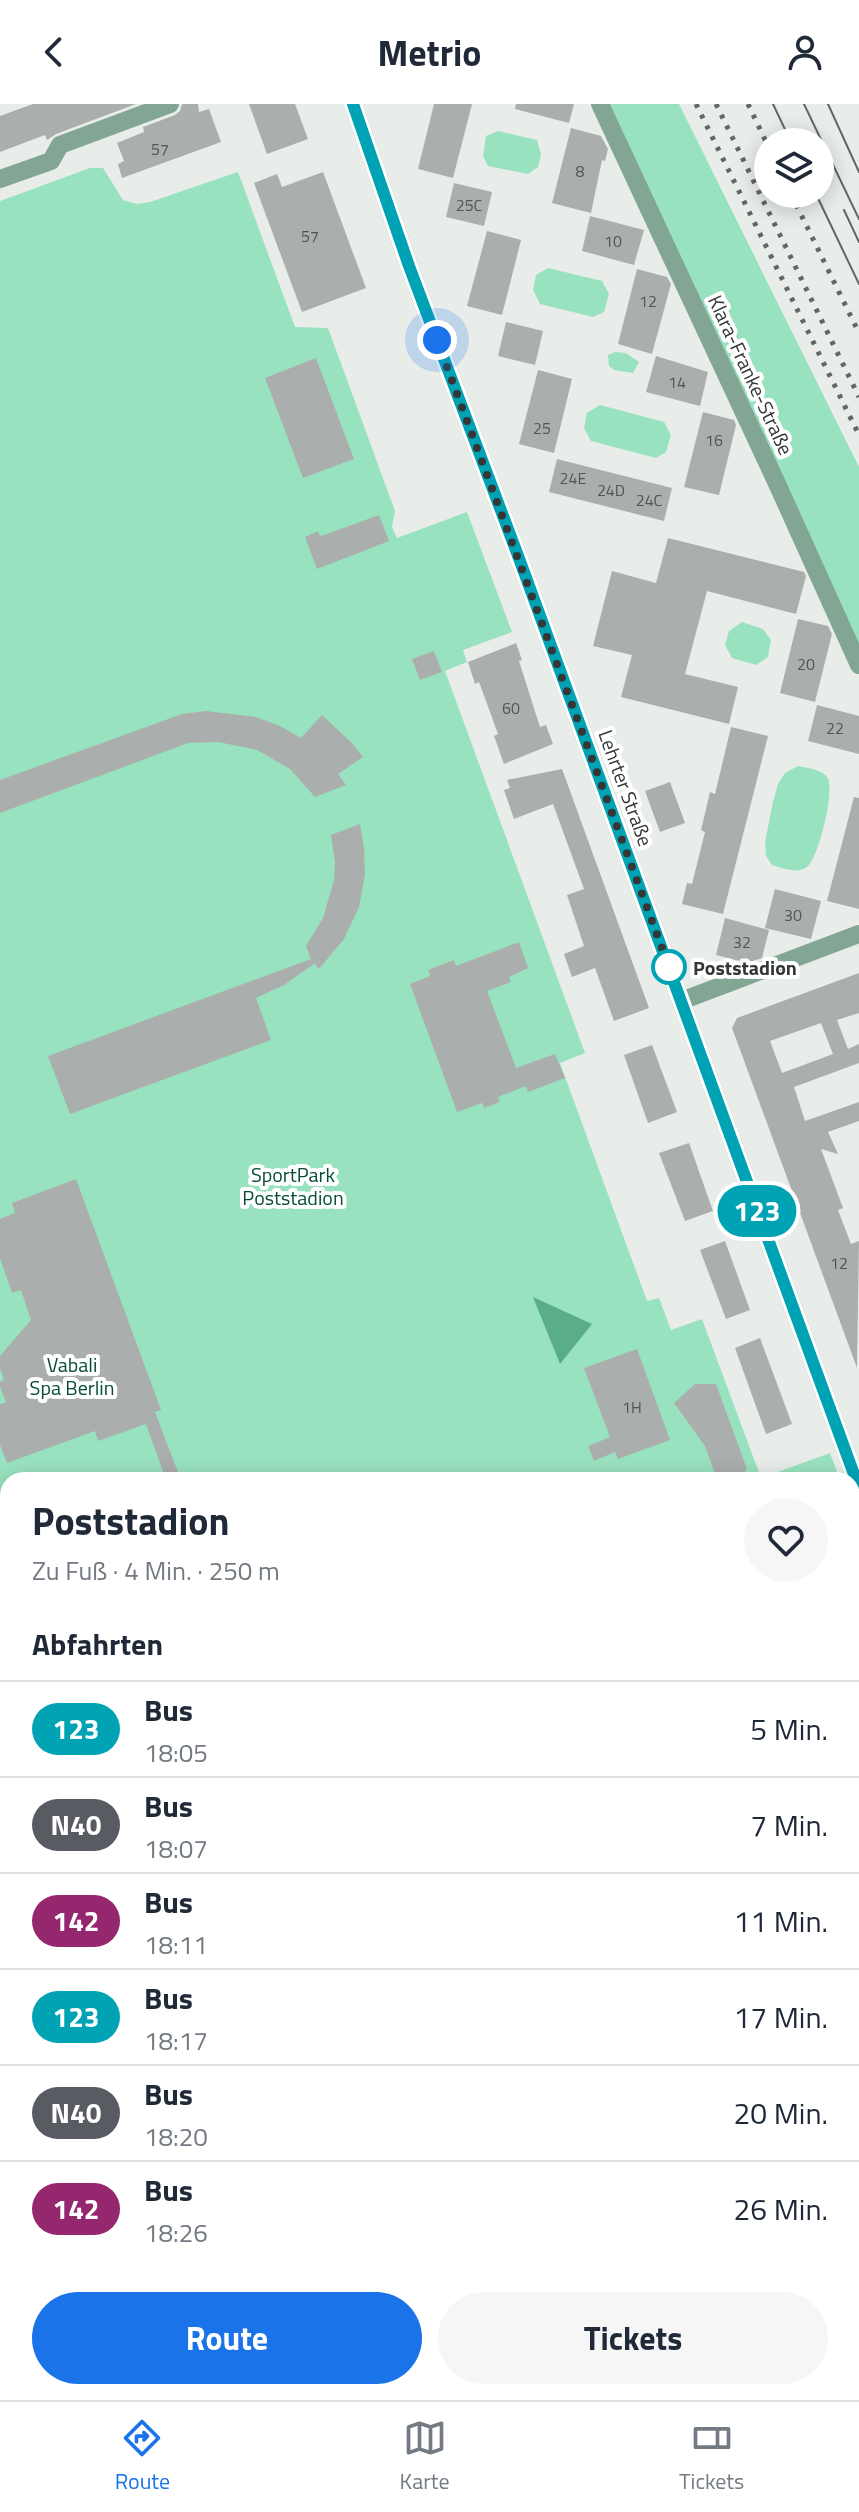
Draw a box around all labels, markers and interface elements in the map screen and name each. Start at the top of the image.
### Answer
text: Metrio [378,25,481,80]
icon: back [32,30,76,74]
icon: person [783,30,827,74]
map controls [754,128,834,208]
button: layers [754,128,834,208]
house number: 57 [151,137,169,161]
house number: 8 [576,159,585,183]
house number: 25C [456,193,483,217]
house number: 57 [301,224,319,248]
house number: 10 [604,229,622,253]
house number: 12 [639,289,657,313]
street label: Klara-Franke-Straße [700,290,802,460]
your location [417,320,457,360]
house number: 14 [668,370,686,394]
house number: 25 [533,416,551,440]
house number: 16 [705,428,723,452]
house number: 24E [560,466,587,490]
house number: 24D [597,478,625,502]
house number: 24C [636,488,663,512]
house number: 20 [797,652,815,676]
house number: 60 [502,696,520,720]
house number: 22 [826,716,844,740]
street label: Lehrter Straße [591,725,661,851]
house number: 30 [784,903,802,927]
house number: 32 [733,930,751,954]
marker: Poststadion [652,950,686,984]
place label: Poststadion [693,952,797,983]
park label: SportPark Poststadion [242,1159,344,1213]
line badge: 123 [711,1185,803,1237]
text: 123 [733,1189,781,1232]
house number: 12 [830,1251,848,1275]
park label: Vabali Spa Berlin [30,1349,114,1403]
house number: 1H [622,1395,642,1419]
text: Poststadion [32,1492,229,1550]
button: heart [744,1498,828,1582]
text: Zu Fuß · 4 Min. · 250 m [32,1551,280,1590]
text: Abfahrten [32,1621,163,1667]
text: Bus [144,1687,193,1733]
text: 5 Min. [750,1706,828,1752]
text: 123 [52,1707,100,1750]
text: 18:05 [144,1733,208,1772]
text: Bus [144,1783,193,1829]
text: 7 Min. [750,1802,828,1848]
text: N40 [51,1803,101,1846]
text: 18:07 [144,1829,208,1868]
text: Bus [144,1879,193,1925]
text: 11 Min. [733,1898,828,1944]
text: 142 [52,1899,100,1942]
text: 18:11 [144,1925,208,1964]
text: Bus [144,1975,193,2021]
text: 17 Min. [733,1994,828,2040]
text: 123 [52,1995,100,2038]
text: 18:17 [144,2021,208,2060]
text: Bus [144,2071,193,2117]
text: 20 Min. [733,2090,828,2136]
text: N40 [51,2091,101,2134]
text: 18:20 [144,2117,208,2156]
text: Bus [144,2167,193,2213]
text: 26 Min. [733,2186,828,2232]
text: 142 [52,2187,100,2230]
text: 18:26 [144,2213,208,2252]
button: Route [32,2292,422,2384]
button: Tickets [438,2292,828,2384]
tab: Route [115,2416,170,2498]
tab: Karte [400,2416,450,2498]
tab: Tickets [679,2416,744,2498]

